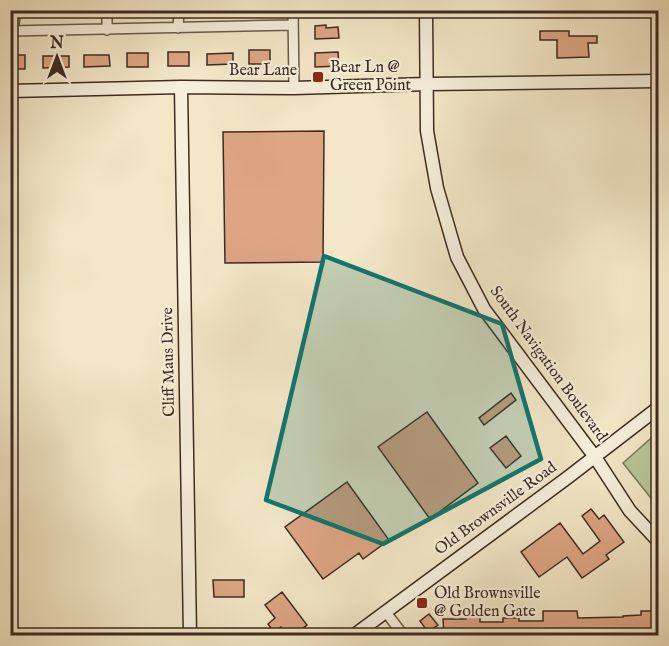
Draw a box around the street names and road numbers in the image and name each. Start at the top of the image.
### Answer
street label: Bear Lane [229,61,297,81]
street label: South Navigation Boulevard [485,282,611,446]
street label: Cliff Maus Drive [158,307,180,417]
street label: Old Brownsville Road [431,458,561,560]

